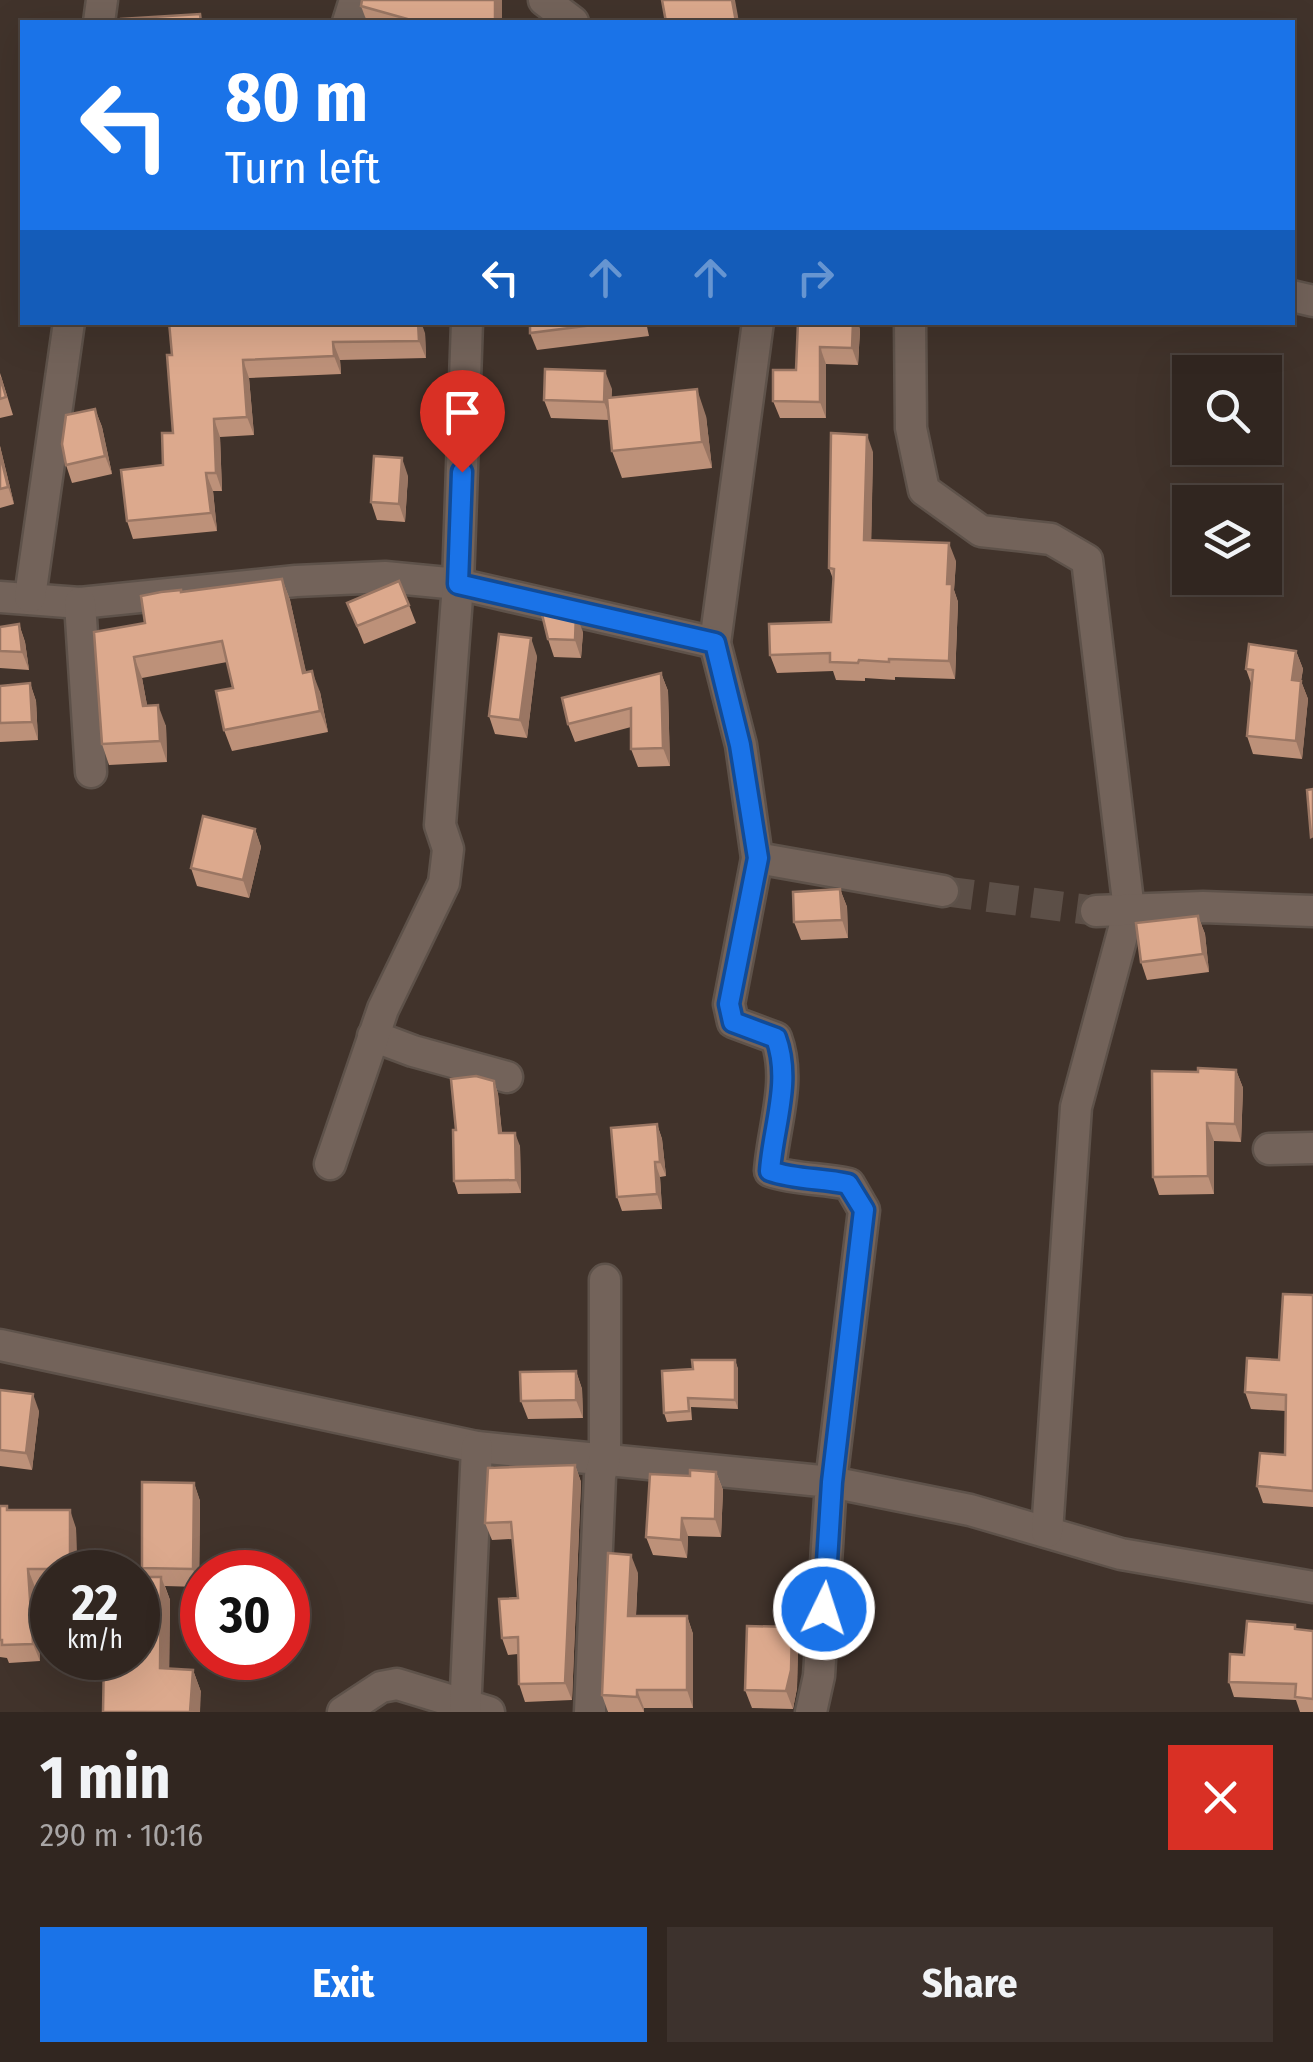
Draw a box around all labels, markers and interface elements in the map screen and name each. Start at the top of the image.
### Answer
text: 80 m [225,56,368,140]
icon: left [60,60,190,190]
text: Turn left [225,141,380,195]
icon: left [473,250,528,305]
icon: ahead [578,250,633,305]
icon: ahead [683,250,738,305]
icon: right [788,250,843,305]
map controls [1172,355,1282,595]
button: search [1172,355,1282,465]
pin [420,370,505,473]
icon: arrive [435,385,490,440]
button: layers [1172,485,1282,595]
speed limit sign: 30 [180,1550,310,1680]
position arrow [772,1557,876,1661]
text: 22 [72,1573,118,1633]
text: km/h [67,1625,123,1655]
text: 1 min [40,1742,171,1814]
button: close [1168,1745,1273,1850]
text: 290 m · 10:16 [40,1816,203,1854]
button: Exit [40,1927,647,2042]
button: Share [667,1927,1273,2042]

